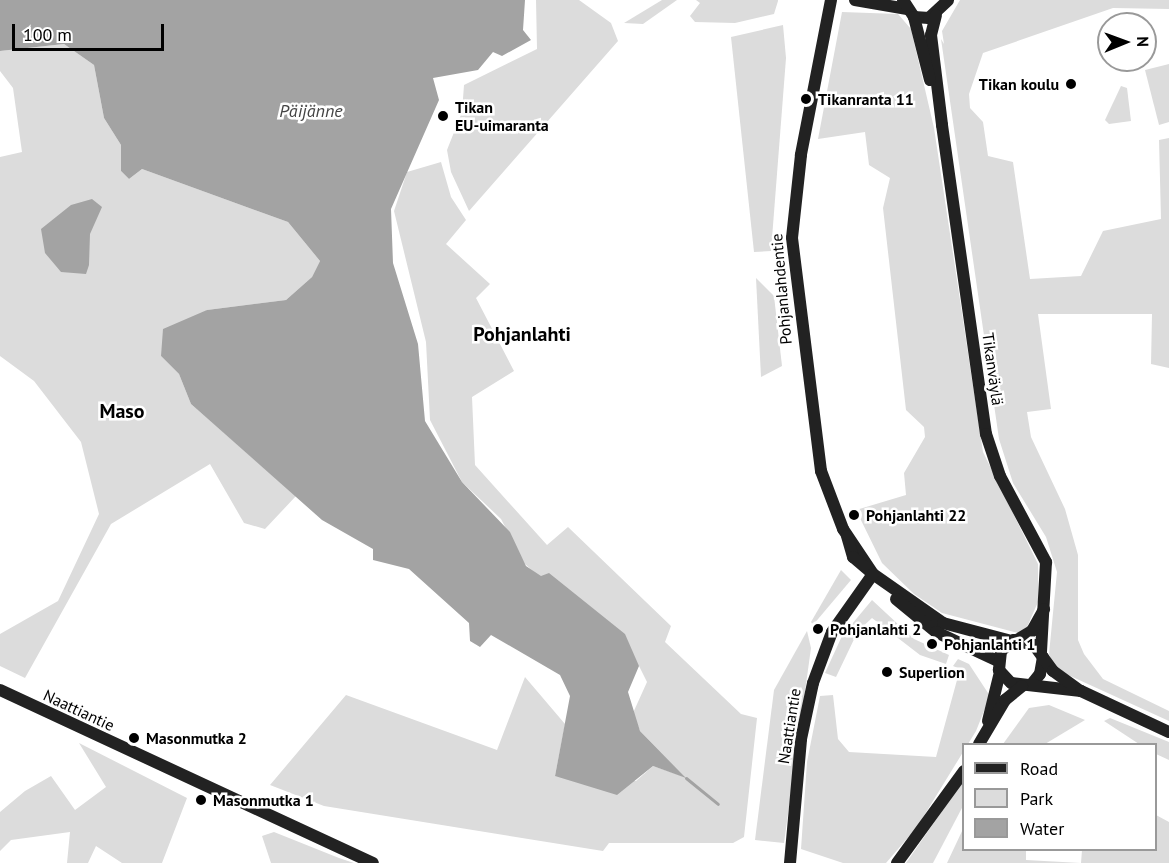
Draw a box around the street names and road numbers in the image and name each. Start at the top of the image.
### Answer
street label: Pohjanlahdentie [767,233,795,345]
street label: Tikanväylä [978,331,1008,407]
street label: Naattiantie [40,685,118,735]
street label: Naattiantie [774,687,804,765]

